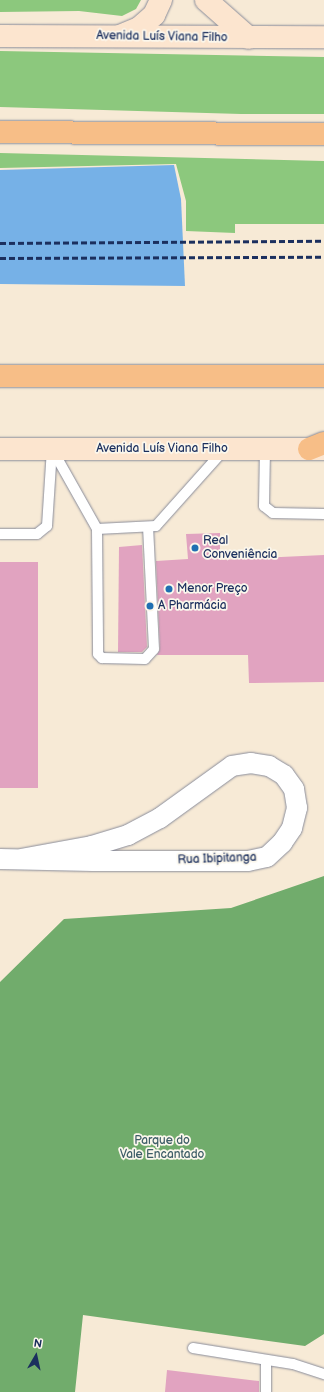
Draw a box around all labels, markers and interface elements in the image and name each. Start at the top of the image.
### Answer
street label: Avenida Luís Viana Filho [96,29,228,45]
street label: Avenida Luís Viana Filho [96,442,228,456]
place label: Real Conveniência [203,534,277,562]
marker: Real Conveniência [190,543,200,553]
place label: Menor Preço [177,582,248,596]
marker: Menor Preço [164,584,174,594]
place label: A Pharmácia [158,599,227,613]
marker: A Pharmácia [145,601,155,611]
street label: Rua Ibipitanga [177,850,257,868]
park label: Parque do Vale Encantado [120,1134,204,1162]
north arrow [16,1336,56,1376]
text: N [33,1337,43,1351]

